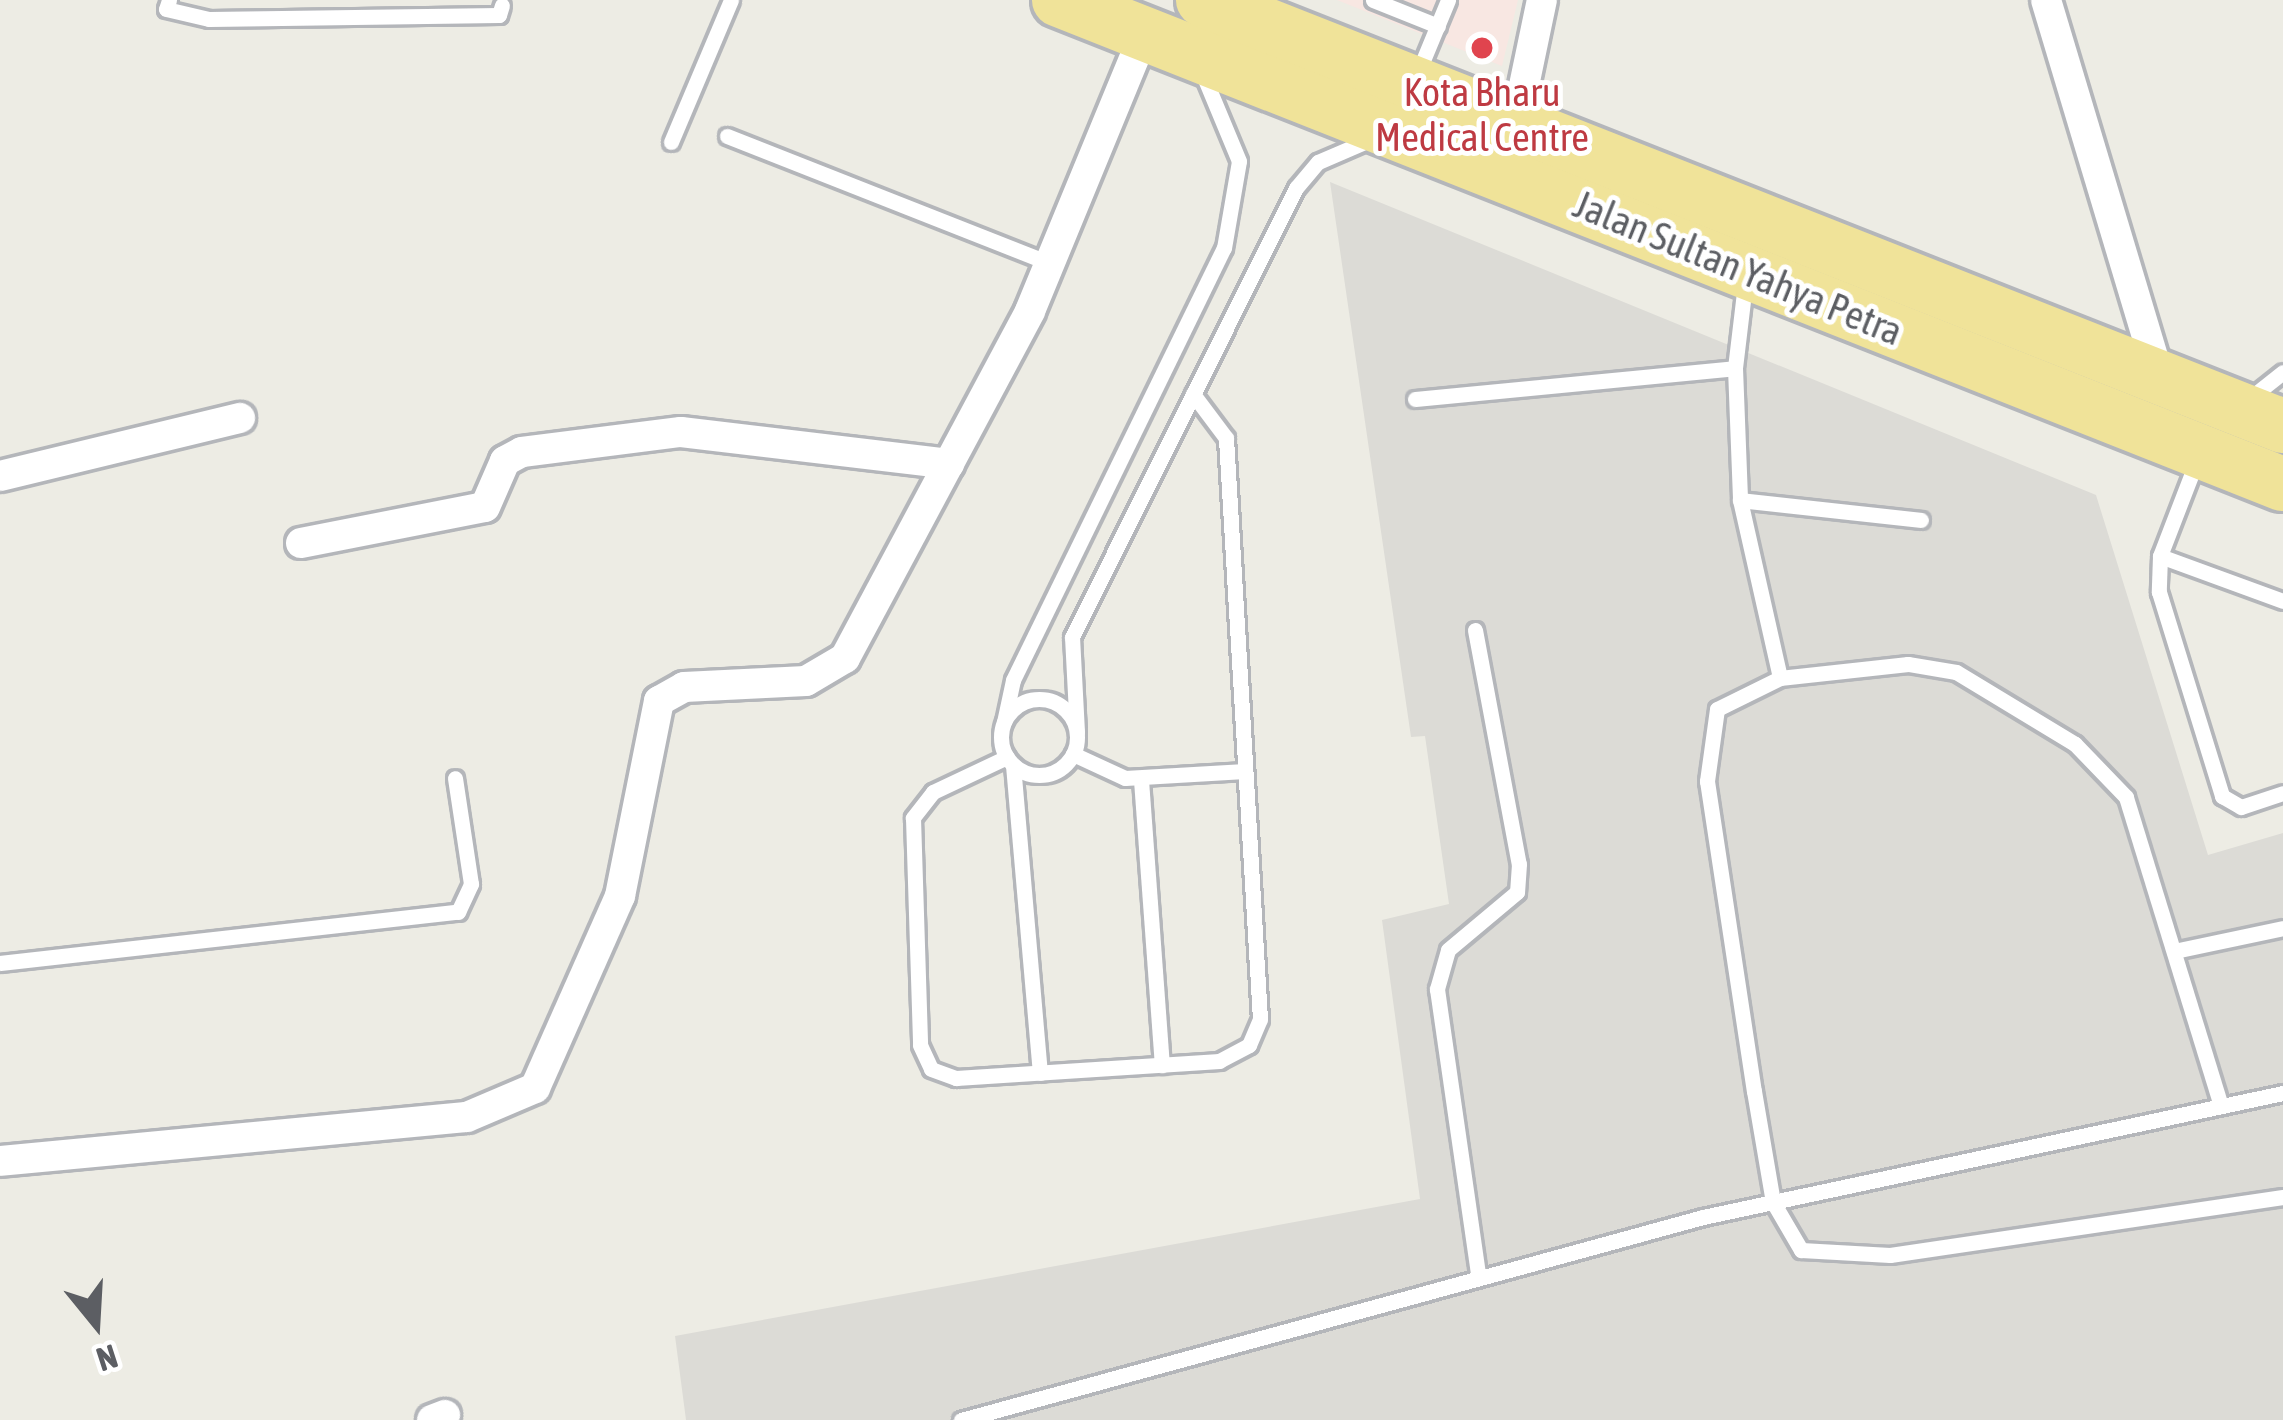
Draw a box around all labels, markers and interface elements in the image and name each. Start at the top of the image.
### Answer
marker: Kota Bharu Medical Centre [1466,32,1498,64]
place label: Kota Bharu Medical Centre [1375,70,1589,161]
street label: Jalan Sultan Yahya Petra [1567,181,1909,355]
north arrow [36,1264,156,1384]
text: N [92,1337,122,1379]

